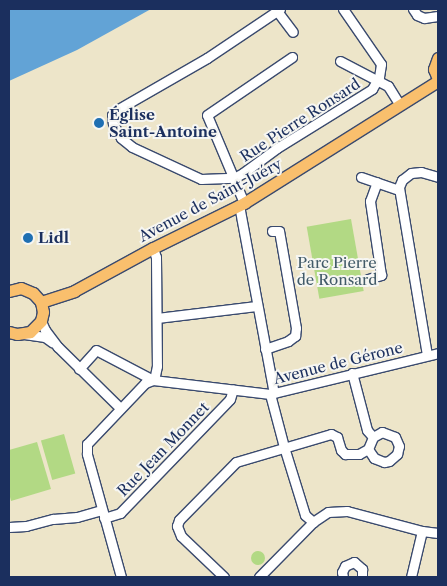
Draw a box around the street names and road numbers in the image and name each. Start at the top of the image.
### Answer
street label: Rue Pierre Ronsard [237,74,363,166]
street label: Avenue de Saint-Juéry [135,155,285,245]
street label: Avenue de Gérone [272,338,404,388]
street label: Rue Jean Monnet [113,398,213,500]

